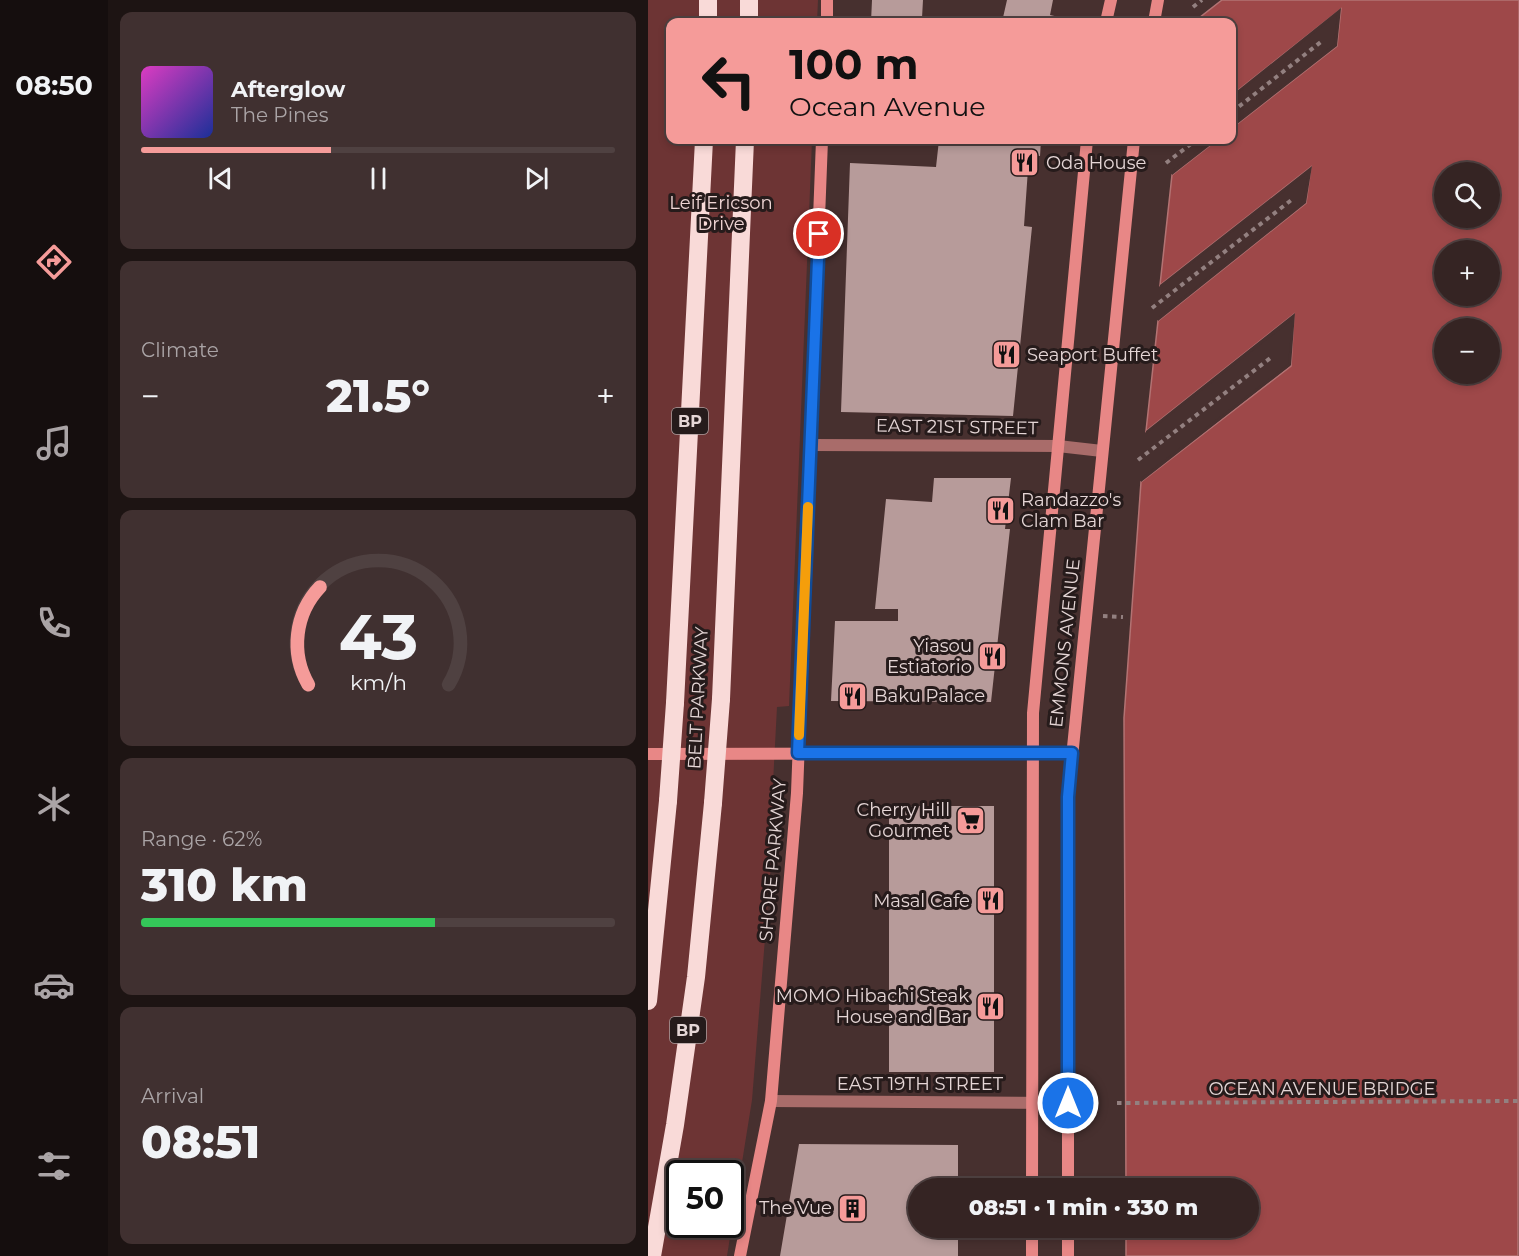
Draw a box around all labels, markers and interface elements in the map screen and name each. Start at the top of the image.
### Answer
text: 100 m [789,38,918,90]
icon: left [690,42,768,120]
text: 08:50 [15,69,93,102]
text: Afterglow [231,76,345,103]
text: Ocean Avenue [789,90,986,123]
text: The Pines [231,103,328,127]
restaurant icon: Oda House [1009,147,1041,179]
place label: Oda House [1046,152,1146,174]
icon: previous [204,162,237,195]
icon: pause [362,162,395,195]
icon: next [520,162,553,195]
map controls [1434,162,1500,384]
button: search [1434,162,1500,228]
park label: Leif Ericson Drive [669,192,773,235]
pin [793,208,844,259]
icon: arrive [802,217,835,250]
button: + [1434,240,1500,306]
icon: directions [33,241,75,283]
button: − [1434,318,1500,384]
text: Climate [141,338,219,362]
restaurant icon: Seaport Buffet [990,339,1022,371]
place label: Seaport Buffet [1027,344,1158,366]
text: 21.5° [326,368,430,423]
text: − [141,376,160,416]
text: + [596,376,615,416]
road number: BP [672,408,708,434]
street label: EAST 21ST STREET [876,415,1039,439]
icon: music [33,422,75,464]
place label: Randazzo's Clam Bar [1021,489,1121,532]
restaurant icon: Randazzo's Clam Bar [984,494,1016,526]
street label: EMMONS AVENUE [1045,558,1085,728]
text: 43 [338,599,418,675]
icon: phone [33,602,75,644]
street label: BELT PARKWAY [683,626,713,770]
place label: Yiasou Estiatorio [887,635,972,678]
restaurant icon: Yiasou Estiatorio [977,640,1009,672]
text: km/h [349,669,407,695]
restaurant icon: Baku Palace [837,680,869,712]
place label: Baku Palace [874,685,985,707]
street label: SHORE PARKWAY [755,777,791,942]
icon: climate [33,783,75,825]
place label: Cherry Hill Gourmet [856,799,950,842]
supermarket icon: Cherry Hill Gourmet [955,804,987,836]
text: Range · 62% [141,827,262,851]
text: 310 km [141,857,308,912]
restaurant icon: Masal Cafe [975,885,1007,917]
place label: Masal Cafe [873,890,970,912]
icon: car [33,964,75,1006]
place label: MOMO Hibachi Steak House and Bar [776,985,969,1028]
restaurant icon: MOMO Hibachi Steak House and Bar [974,990,1006,1022]
road number: BP [670,1017,706,1043]
position arrow [1036,1071,1100,1135]
street label: EAST 19TH STREET [837,1073,1004,1095]
street label: OCEAN AVENUE BRIDGE [1208,1078,1436,1100]
text: Arrival [141,1084,204,1108]
text: 08:51 [141,1114,260,1169]
icon: filters [33,1145,75,1187]
speed limit sign: 50 [666,1160,744,1238]
building icon: The Vue [837,1192,869,1224]
text: 08:51 · 1 min · 330 m [969,1194,1198,1221]
place label: The Vue [759,1197,832,1219]

